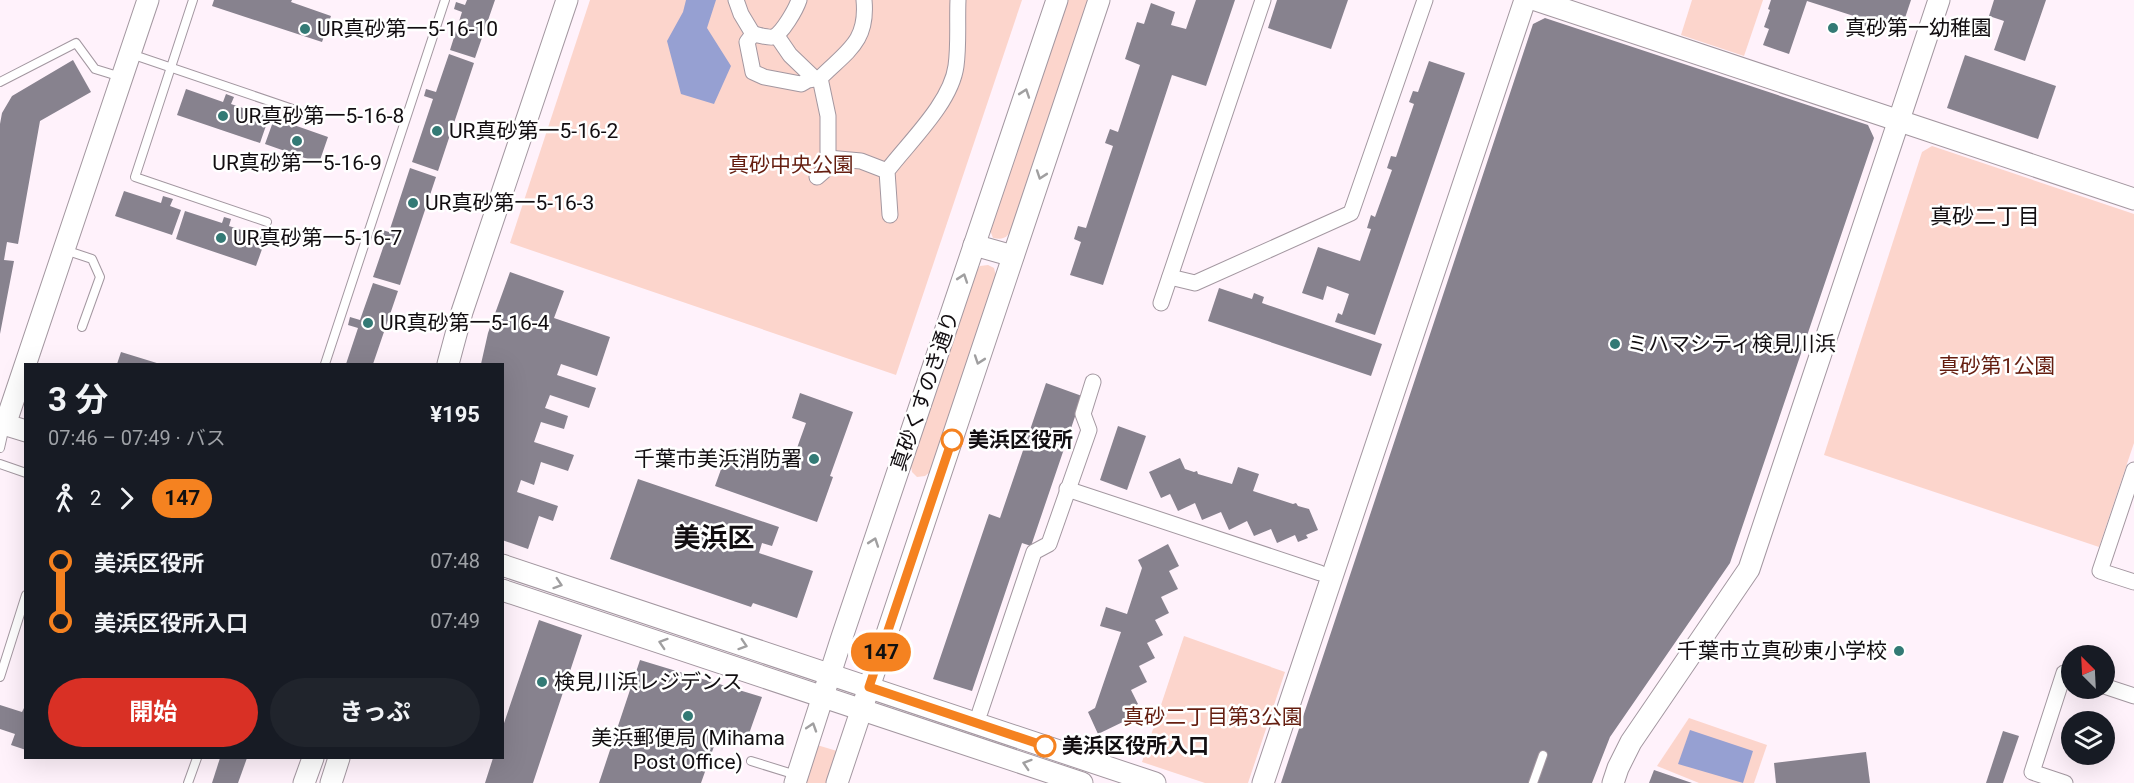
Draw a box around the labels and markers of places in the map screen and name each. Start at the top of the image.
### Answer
place label: 真砂第一幼稚園 [1845,16,1992,40]
place label: UR真砂第一5-16-10 [317,17,498,41]
marker: 真砂第一幼稚園 [1826,21,1840,35]
marker: UR真砂第一5-16-10 [298,22,312,36]
place label: UR真砂第一5-16-8 [235,104,404,128]
marker: UR真砂第一5-16-8 [216,109,230,123]
place label: UR真砂第一5-16-2 [449,119,619,143]
marker: UR真砂第一5-16-2 [430,124,444,138]
marker: UR真砂第一5-16-9 [290,134,304,148]
place label: UR真砂第一5-16-9 [212,151,382,175]
place label: UR真砂第一5-16-3 [425,191,594,215]
marker: UR真砂第一5-16-3 [406,196,420,210]
place label: UR真砂第一5-16-7 [233,226,402,250]
marker: UR真砂第一5-16-7 [214,231,228,245]
place label: UR真砂第一5-16-4 [380,311,550,335]
marker: UR真砂第一5-16-4 [361,316,375,330]
place label: ミハマシティ検見川浜 [1627,332,1836,356]
marker: ミハマシティ検見川浜 [1608,337,1622,351]
place label: 美浜区役所 [968,428,1073,452]
marker: 美浜区役所 [941,429,963,451]
place label: 千葉市美浜消防署 [634,447,802,471]
marker: 千葉市美浜消防署 [807,452,821,466]
place label: 千葉市立真砂東小学校 [1677,639,1887,663]
marker: 千葉市立真砂東小学校 [1892,644,1906,658]
place label: 検見川浜レジデンス [554,670,743,694]
marker: 検見川浜レジデンス [535,675,549,689]
marker: 美浜郵便局 (Mihama Post Office) [681,709,695,723]
place label: 美浜郵便局 (Mihama Post Office) [591,726,785,774]
place label: 美浜区役所入口 [1062,734,1209,758]
marker: 美浜区役所入口 [1034,735,1056,757]

